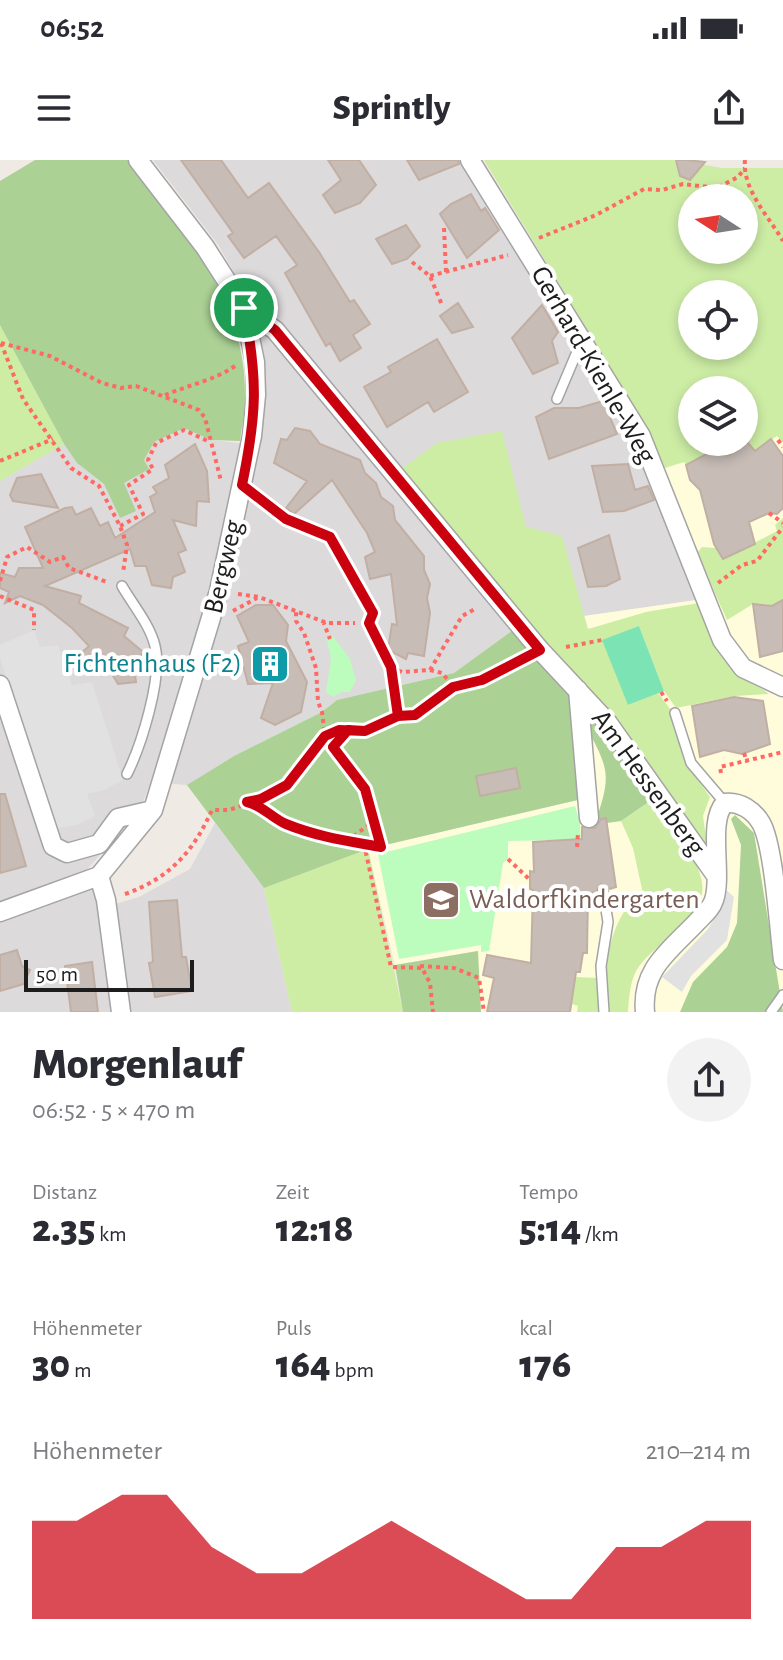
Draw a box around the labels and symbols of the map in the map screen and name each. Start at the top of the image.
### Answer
north arrow [678,184,758,264]
street label: Gerhard-Kienle-Weg [525,262,661,469]
pin [210,274,278,342]
street label: Bergweg [200,517,248,616]
building icon: Fichtenhaus (F2) [249,643,291,685]
place label: Fichtenhaus (F2) [64,650,242,678]
street label: Am Hessenberg [586,705,710,861]
school or university icon: Waldorfkindergarten [420,879,462,921]
place label: Waldorfkindergarten [469,886,700,914]
scale bar [24,956,194,992]

